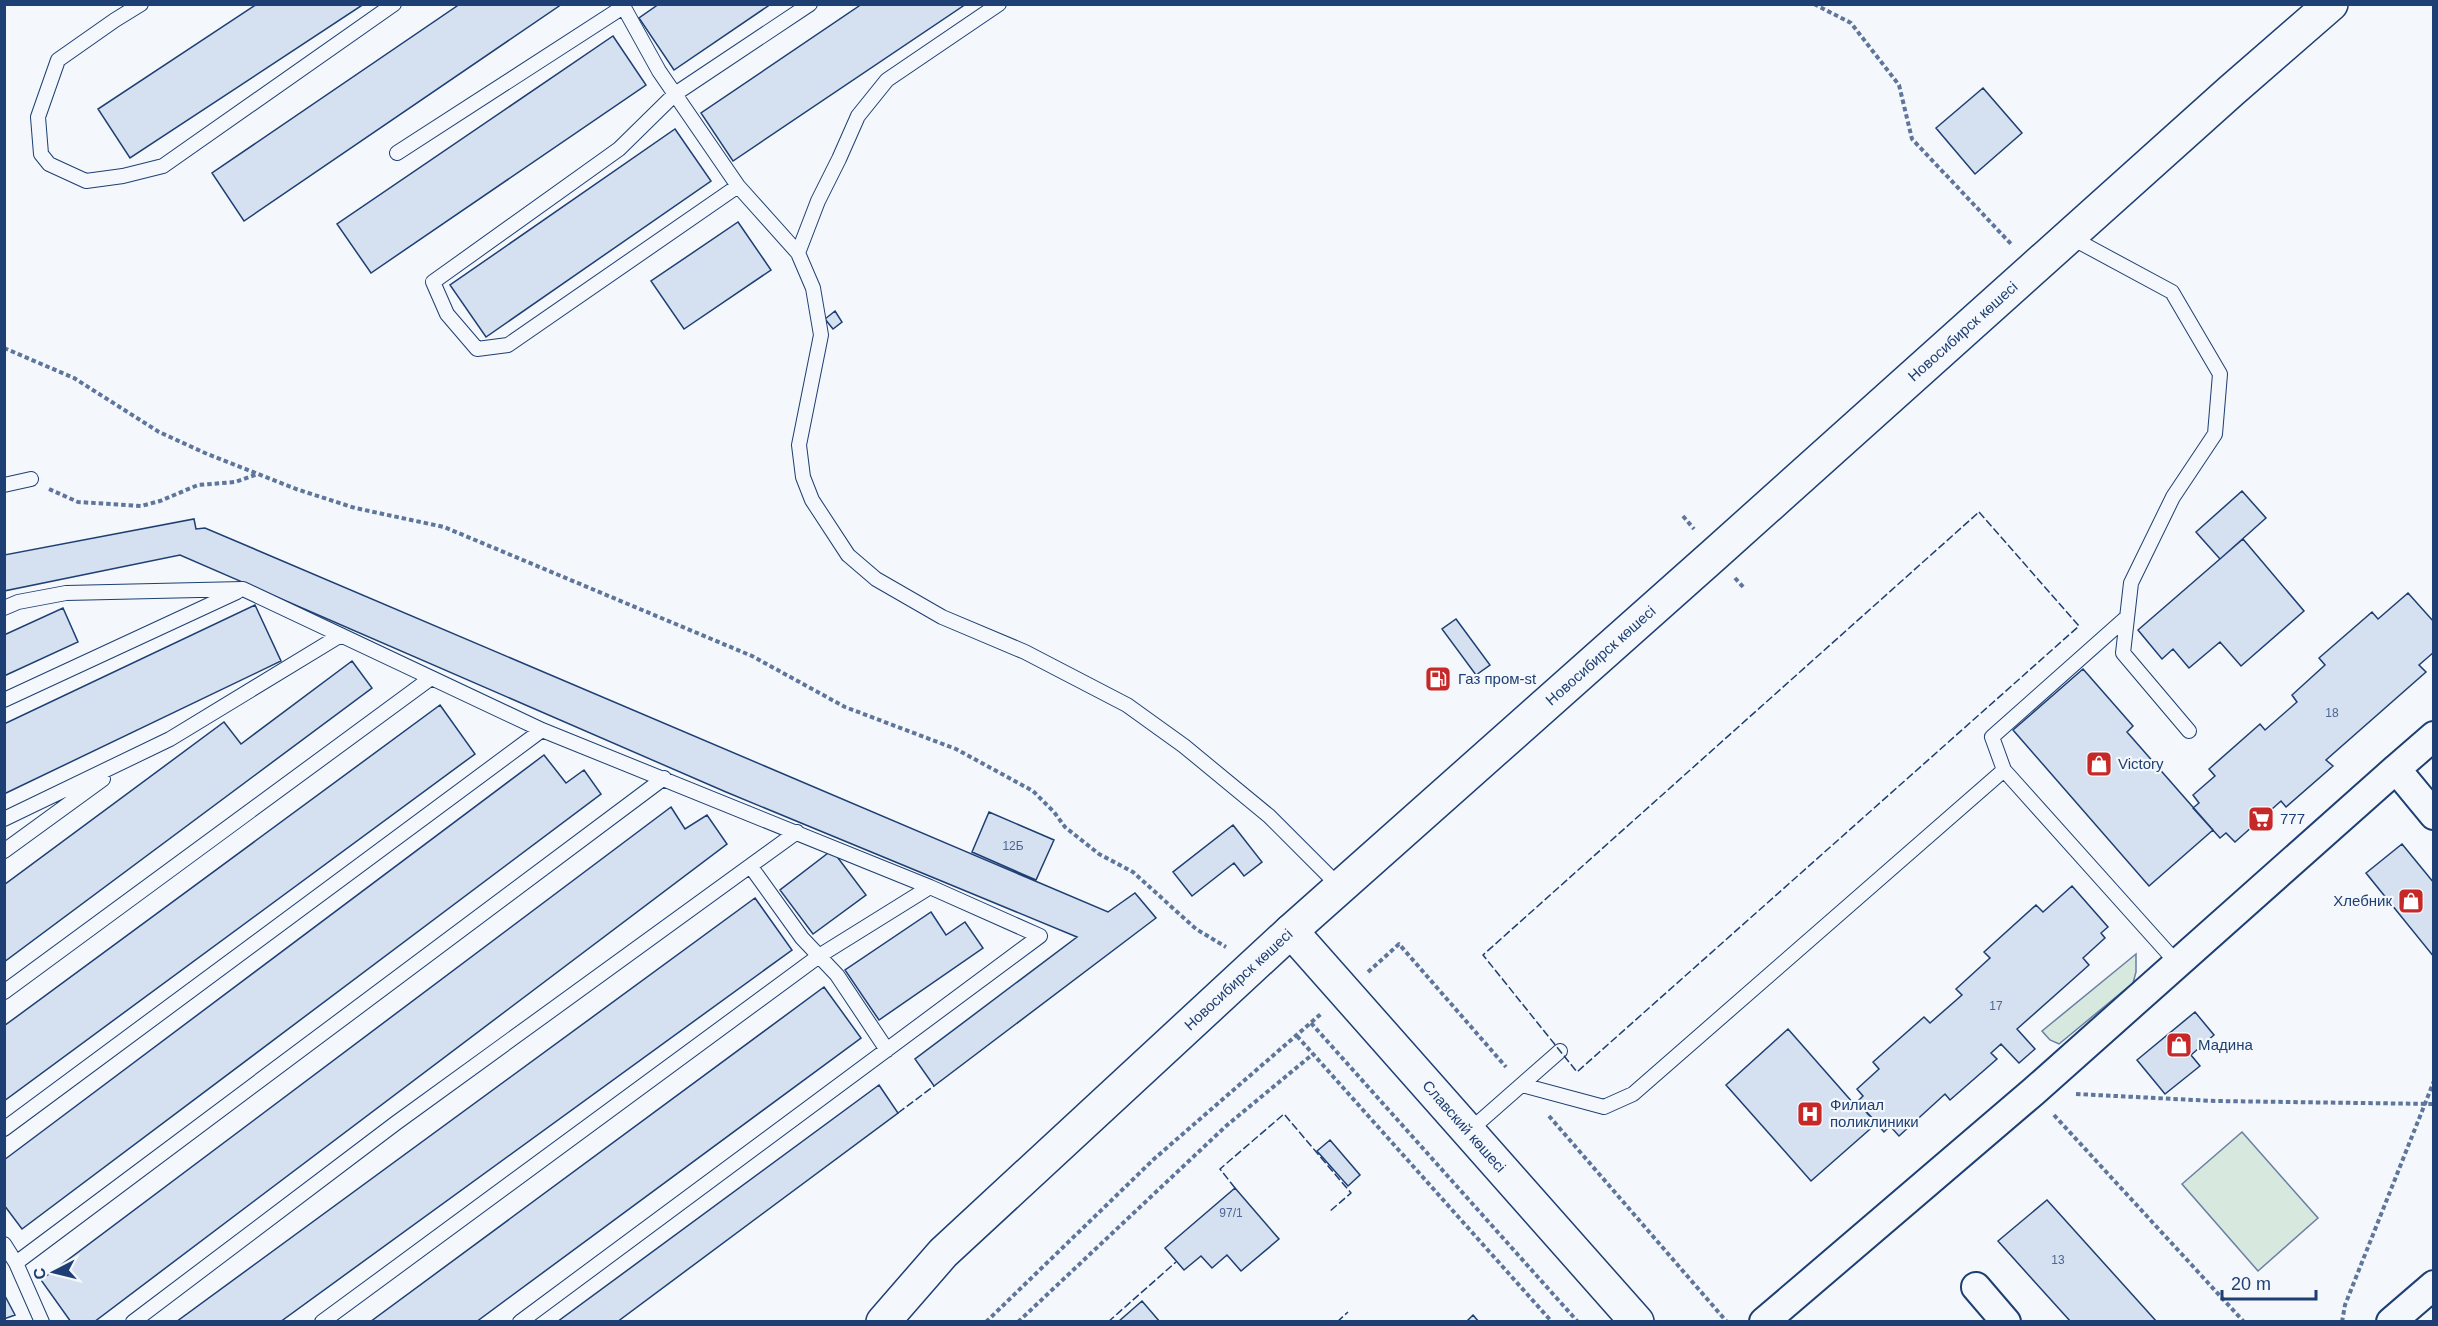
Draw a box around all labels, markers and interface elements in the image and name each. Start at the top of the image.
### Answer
street label: Новосибирск көшесі [1904,278,2021,385]
street label: Новосибирск көшесі [1542,602,1659,708]
fuel station icon: Газ пром-st [1423,664,1453,694]
place label: Газ пром-st [1458,670,1537,687]
house number: 18 [2325,706,2339,720]
shop icon: Victory [2084,749,2114,779]
place label: Victory [2118,755,2164,772]
supermarket icon: 777 [2246,804,2276,834]
place label: 777 [2280,810,2305,827]
house number: 12Б [1002,839,1024,853]
shop icon: Хлебник [2396,886,2426,916]
place label: Хлебник [2333,892,2392,909]
street label: Новосибирск көшесі [1181,925,1296,1033]
house number: 17 [1989,999,2003,1013]
shop icon: Мадина [2164,1030,2194,1060]
place label: Мадина [2198,1036,2253,1053]
street label: Славский көшесі [1419,1077,1509,1176]
place label: Филиал поликлиники [1830,1096,1919,1130]
hospital icon: Филиал поликлиники [1795,1099,1825,1129]
house number: 97/1 [1219,1206,1243,1220]
north arrow [24,1242,84,1302]
house number: 13 [2051,1253,2065,1267]
scale bar [2222,1263,2316,1301]
text: С [30,1267,49,1281]
text: 20 m [2231,1274,2271,1294]

